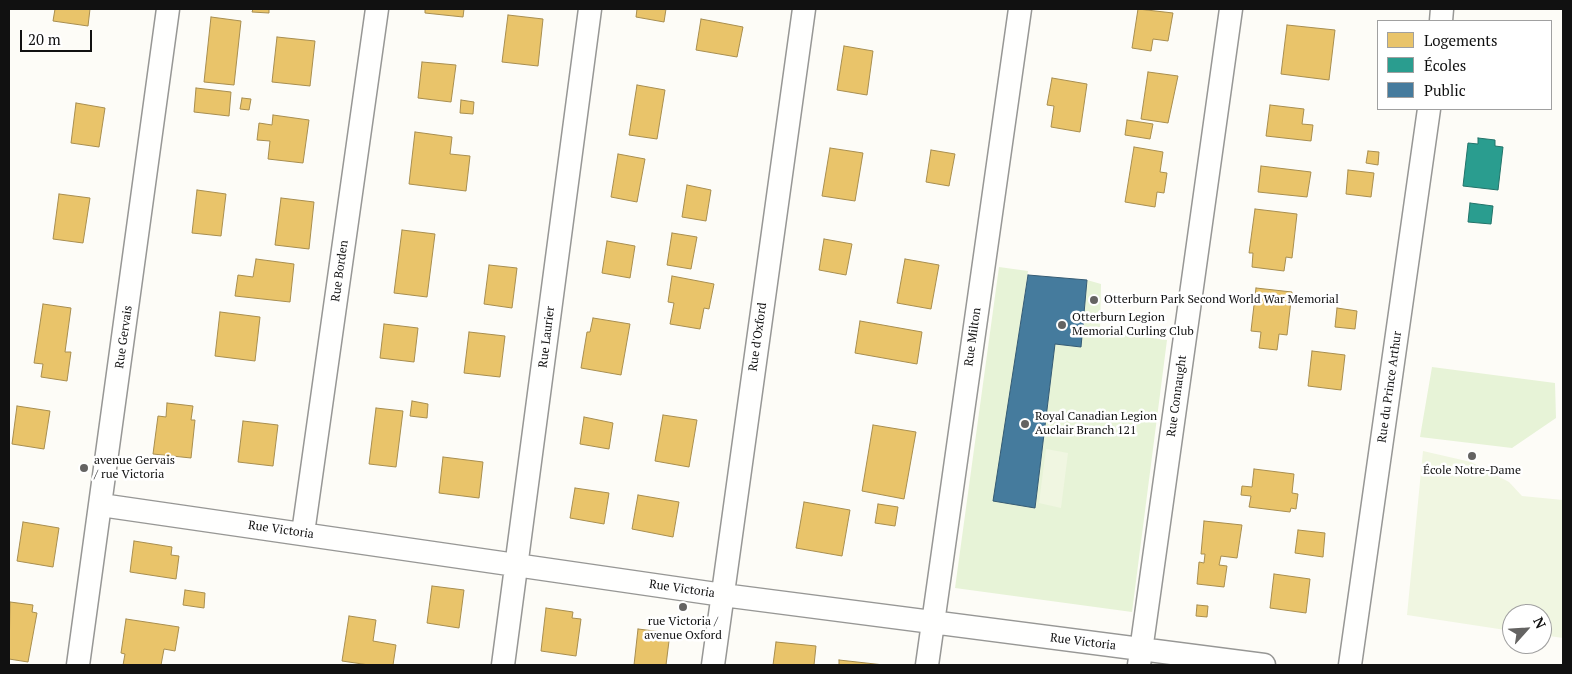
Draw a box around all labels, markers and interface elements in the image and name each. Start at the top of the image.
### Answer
scale bar [22,20,95,52]
legend [1377,20,1552,110]
text: 20 m [28,29,61,49]
text: Logements [1424,30,1497,50]
text: Écoles [1424,55,1466,75]
text: Public [1424,80,1466,100]
street label: Rue Borden [329,239,351,303]
place label: Otterburn Park Second World War Memorial [1104,293,1339,307]
marker: Otterburn Park Second World War Memorial [1088,294,1100,306]
street label: Rue d'Oxford [746,302,770,372]
street label: Rue Gervais [112,305,136,369]
street label: Rue Laurier [536,305,558,369]
street label: Rue Milton [962,307,984,367]
place label: Otterburn Legion Memorial Curling Club [1072,311,1194,339]
marker: Otterburn Legion Memorial Curling Club [1056,319,1068,331]
street label: Rue du Prince Arthur [1375,330,1405,444]
street label: Rue Connaught [1164,354,1190,438]
place label: Royal Canadian Legion Auclair Branch 121 [1035,410,1157,438]
marker: Royal Canadian Legion Auclair Branch 121 [1019,418,1031,430]
marker: École Notre-Dame [1466,450,1478,462]
place label: avenue Gervais / rue Victoria [94,454,175,482]
marker: avenue Gervais / rue Victoria [78,462,90,474]
place label: École Notre-Dame [1423,464,1521,478]
street label: Rue Victoria [247,518,315,542]
street label: Rue Victoria [648,577,716,601]
marker: rue Victoria / avenue Oxford [677,601,689,613]
north arrow [1502,604,1552,654]
text: N [1529,614,1551,632]
place label: rue Victoria / avenue Oxford [644,615,722,643]
street label: Rue Victoria [1049,631,1117,653]

